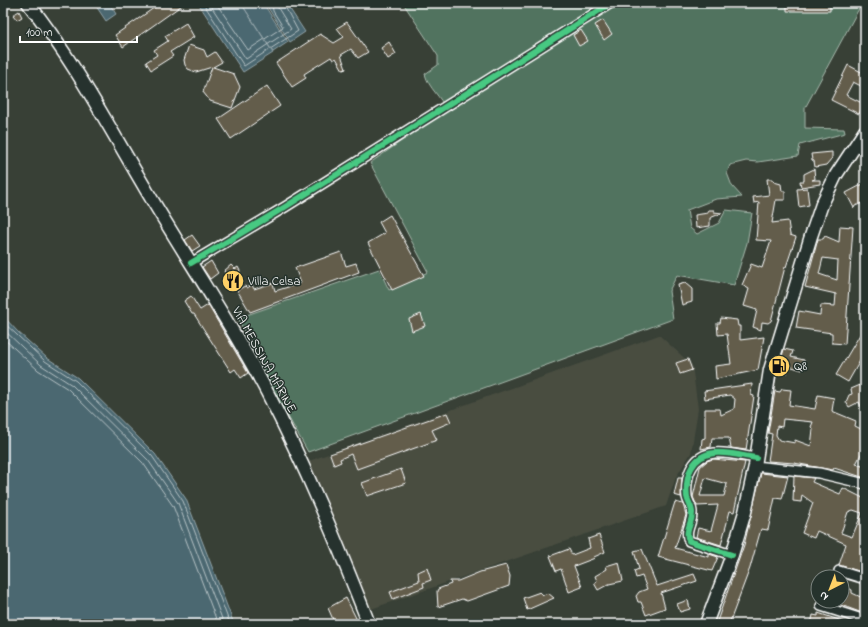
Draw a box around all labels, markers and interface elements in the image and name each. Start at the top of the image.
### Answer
scale bar [20,18,137,44]
text: 100 m [26,24,53,42]
restaurant icon: Villa Celsa [220,268,246,294]
place label: Villa Celsa [247,272,301,291]
street label: VIA MESSINA MARINE [226,303,301,417]
fuel station icon: Q8 [766,353,792,379]
place label: Q8 [794,357,807,376]
north arrow [810,569,850,609]
text: N [816,587,832,604]

